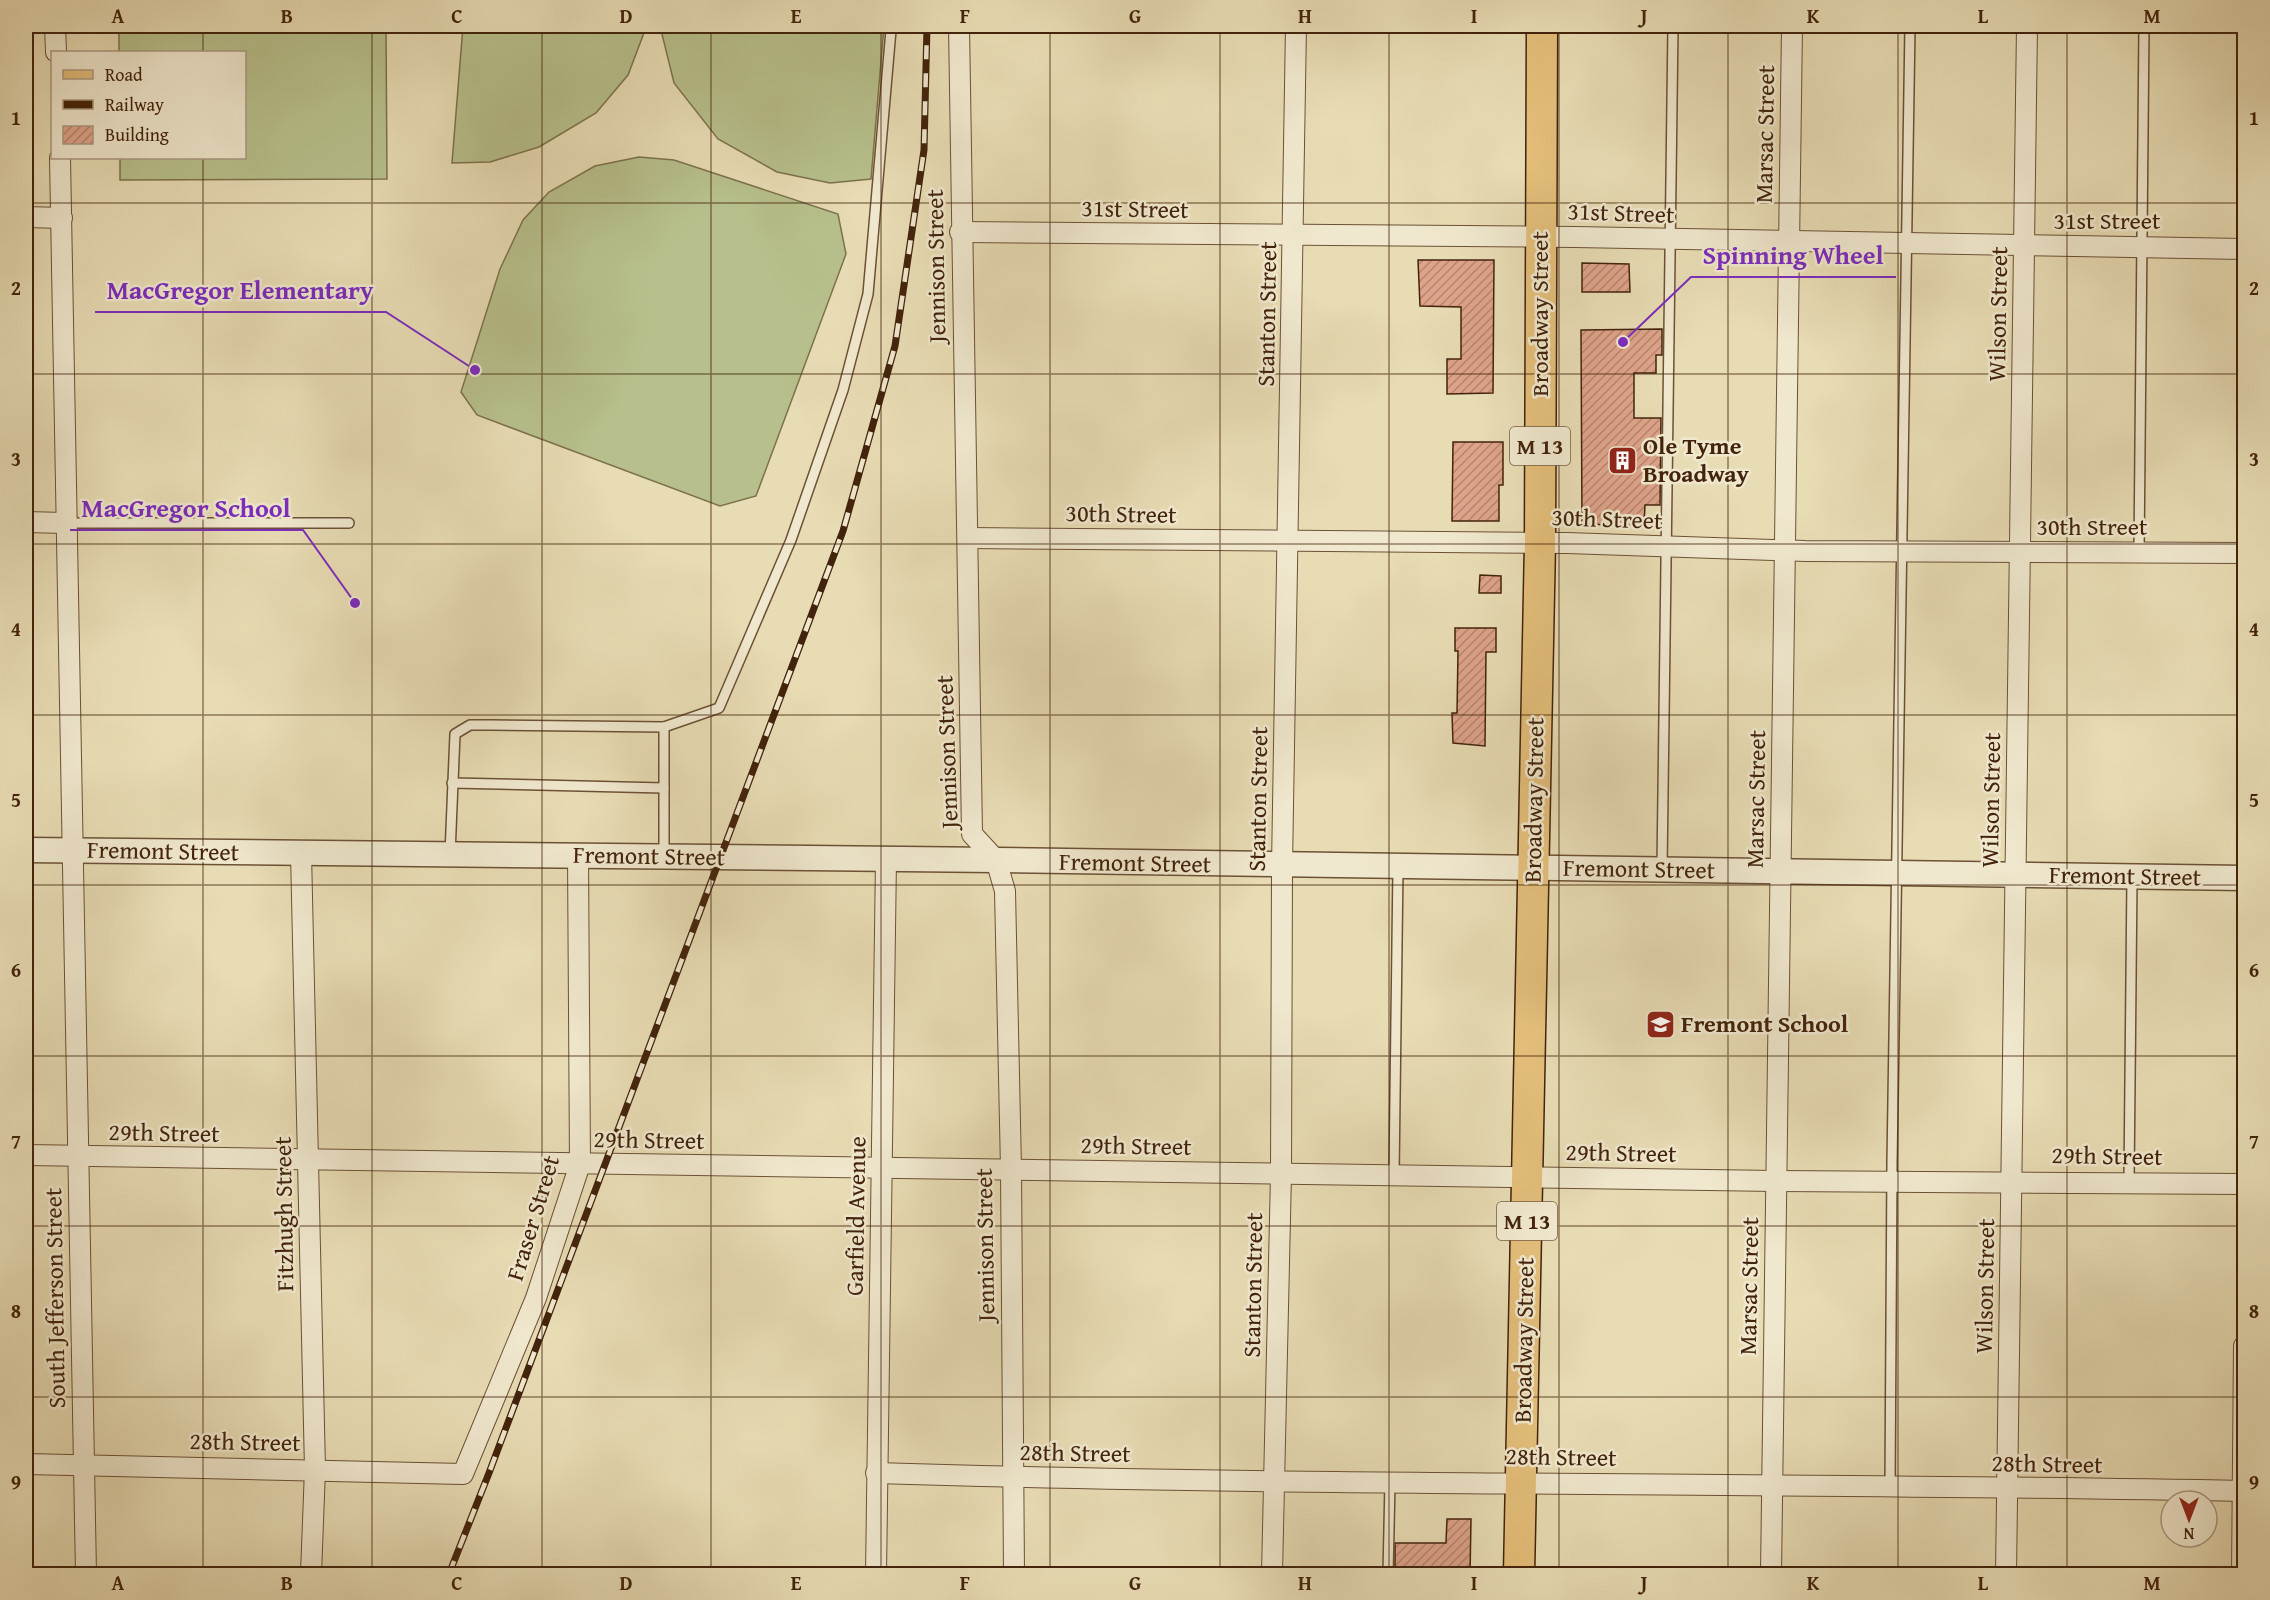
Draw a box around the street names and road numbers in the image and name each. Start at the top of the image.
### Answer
street label: Marsac Street [1746,64,1783,203]
street label: Jennison Street [917,188,954,346]
street label: 31st Street [1081,190,1189,227]
street label: 31st Street [1567,193,1676,232]
street label: 31st Street [2053,203,2161,238]
street label: Broadway Street [1522,231,1557,397]
street label: Stanton Street [1248,241,1285,387]
street label: Wilson Street [1979,246,2016,382]
road number: M 13 [1510,427,1570,465]
street label: 30th Street [1065,495,1177,532]
street label: 30th Street [1551,499,1664,538]
street label: 30th Street [2036,509,2148,544]
street label: Jennison Street [926,674,967,832]
street label: Broadway Street [1515,716,1552,883]
street label: Stanton Street [1239,726,1276,872]
street label: Marsac Street [1737,729,1774,868]
street label: Wilson Street [1972,732,2009,868]
street label: Fremont Street [87,832,240,869]
street label: Fremont Street [573,837,726,874]
street label: Fremont Street [1059,844,1212,881]
street label: Fremont Street [1563,850,1716,887]
street label: Fremont Street [2049,857,2202,894]
street label: 29th Street [108,1114,220,1151]
street label: 29th Street [593,1121,705,1158]
street label: 29th Street [1080,1127,1192,1164]
street label: 29th Street [1565,1134,1677,1171]
street label: Fitzhugh Street [265,1136,302,1292]
street label: Garfield Avenue [837,1136,874,1296]
street label: 29th Street [2051,1137,2163,1174]
street label: Fraser Street [497,1150,568,1285]
street label: Jennison Street [966,1167,1003,1325]
street label: South Jefferson Street [35,1187,74,1409]
road number: M 13 [1497,1202,1557,1240]
street label: Stanton Street [1234,1212,1271,1358]
street label: Marsac Street [1730,1216,1767,1355]
street label: Wilson Street [1966,1218,2003,1354]
street label: Broadway Street [1505,1256,1542,1423]
street label: 28th Street [189,1423,301,1460]
street label: 28th Street [1019,1434,1131,1471]
street label: 28th Street [1505,1438,1617,1475]
street label: 28th Street [1991,1445,2103,1482]

